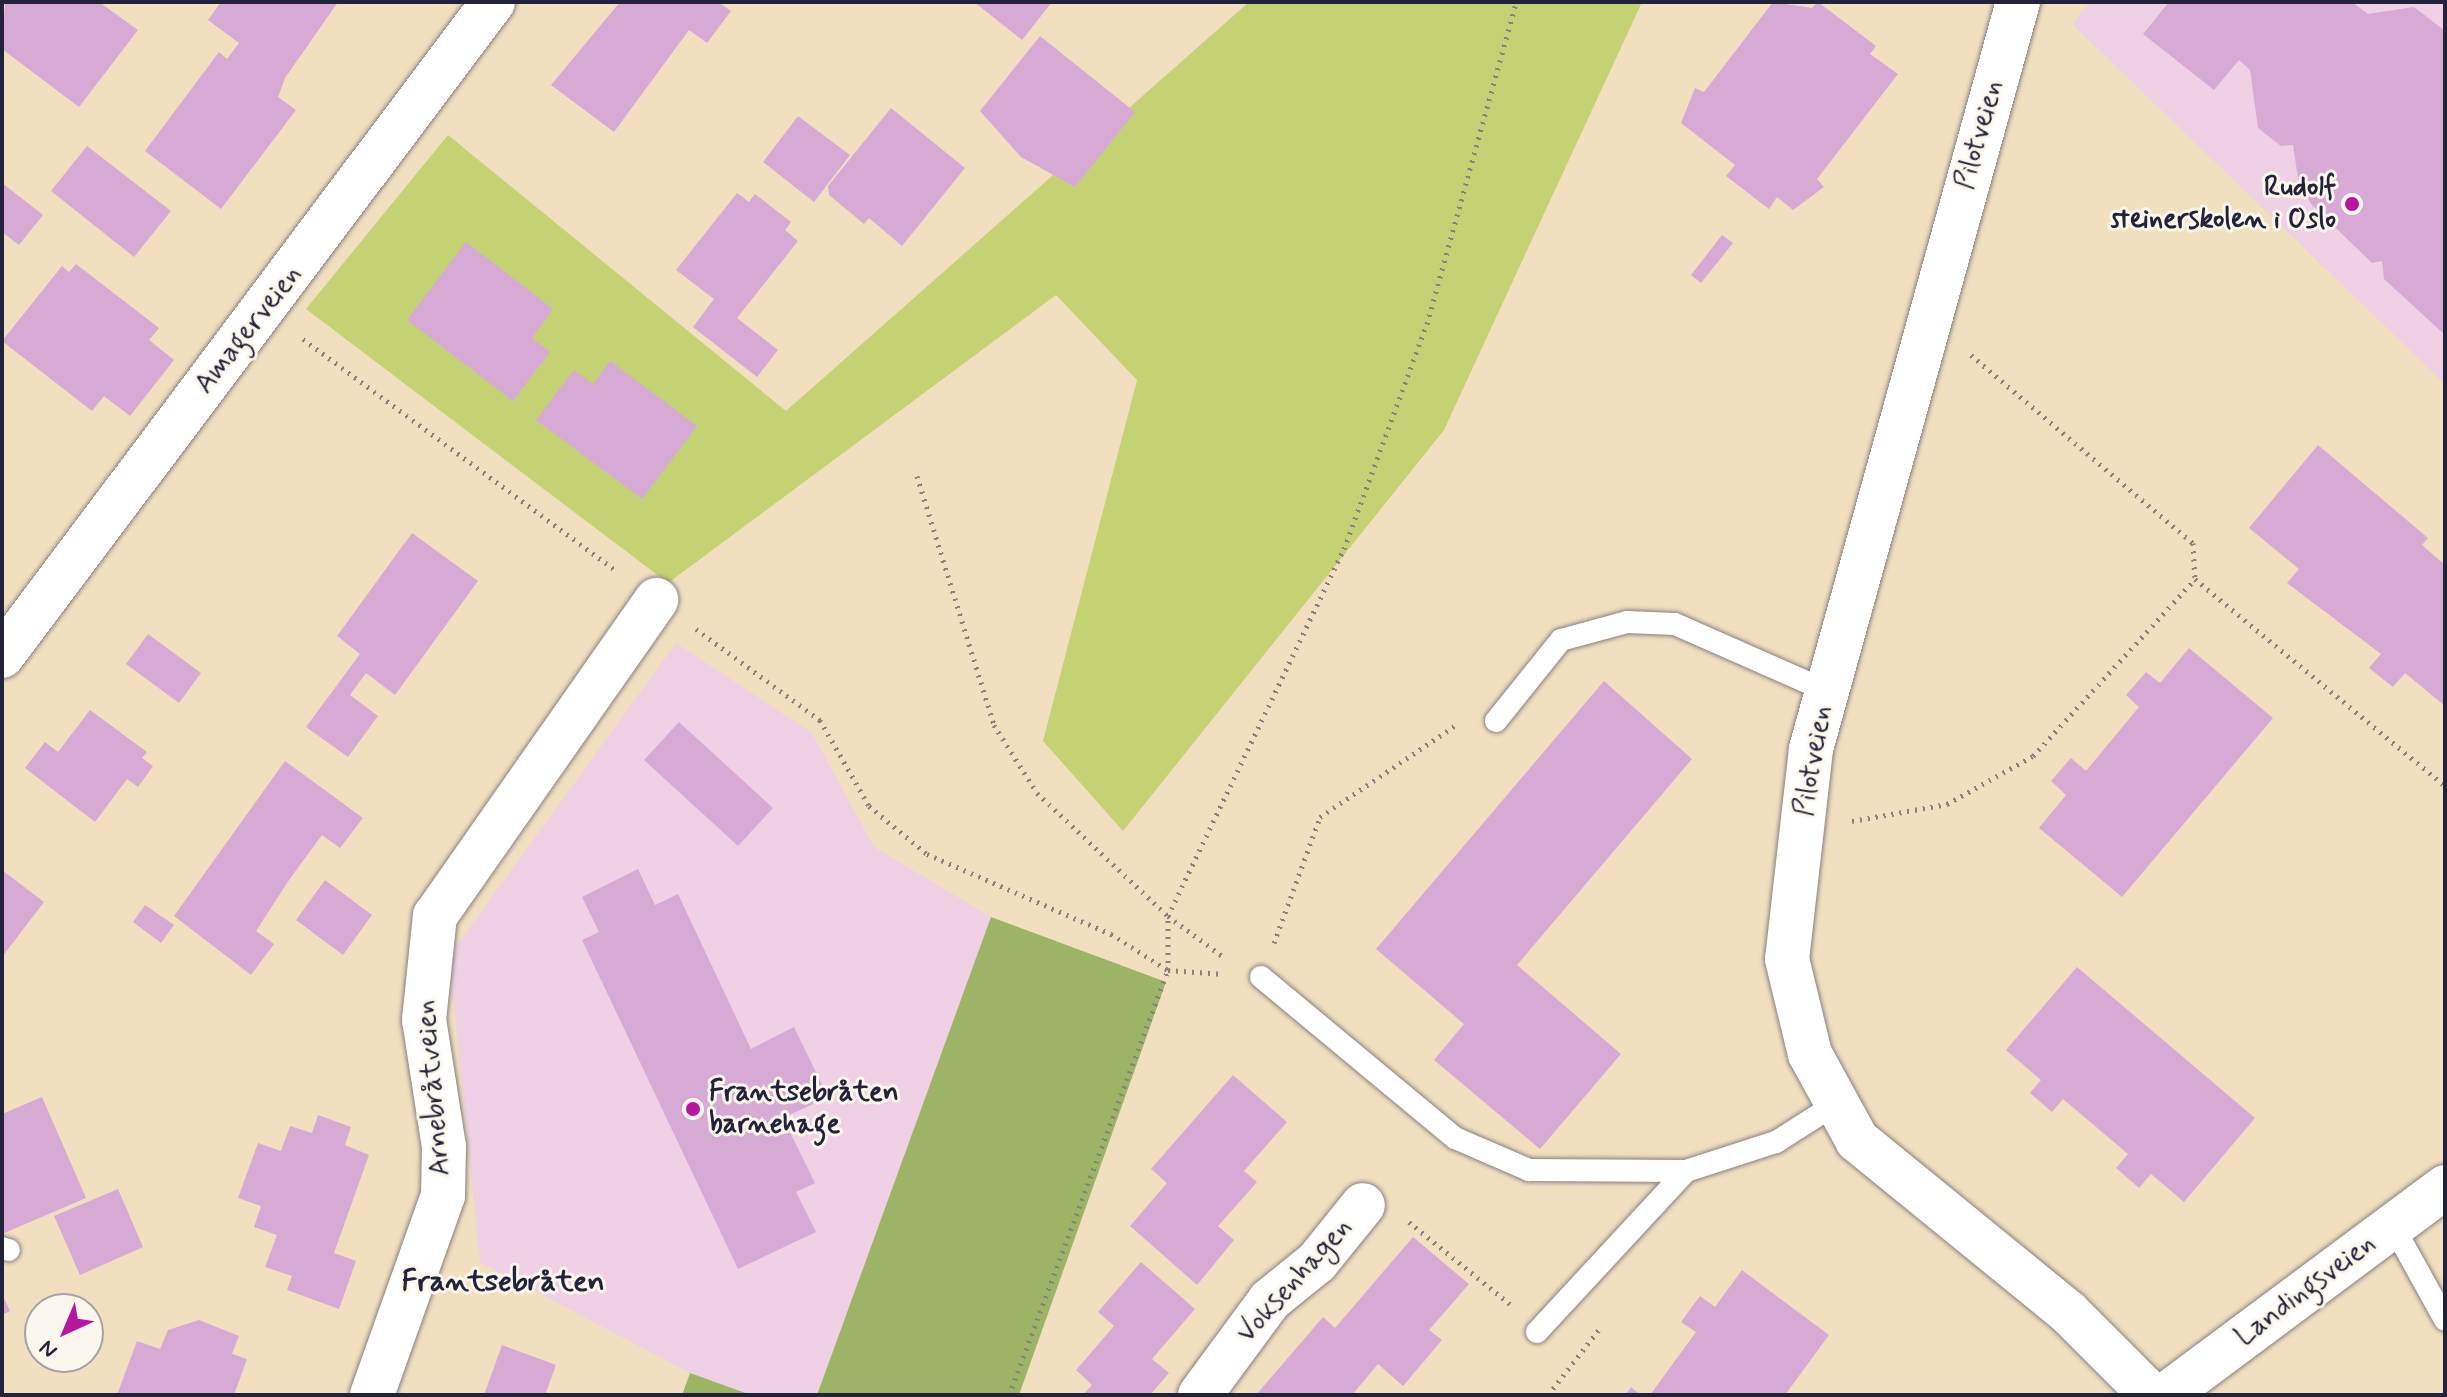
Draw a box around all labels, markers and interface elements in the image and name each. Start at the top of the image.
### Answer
street label: Pilotveien [1948,77,2012,193]
place label: Rudolf steinerskolen i Oslo [2109,171,2336,237]
marker: Rudolf steinerskolen i Oslo [2343,195,2361,213]
street label: Amagerveien [188,259,310,401]
street label: Pilotveien [1788,703,1840,819]
street label: Arnebråtveien [410,999,458,1177]
place label: Frantsebråten barnehage [709,1076,899,1142]
marker: Frantsebråten barnehage [684,1100,702,1118]
street label: Voksenhagen [1230,1212,1360,1350]
street label: Landingsveien [2229,1227,2383,1355]
district label: Frantsebråten [401,1264,605,1300]
north arrow [24,1293,104,1373]
text: N [34,1334,64,1364]

